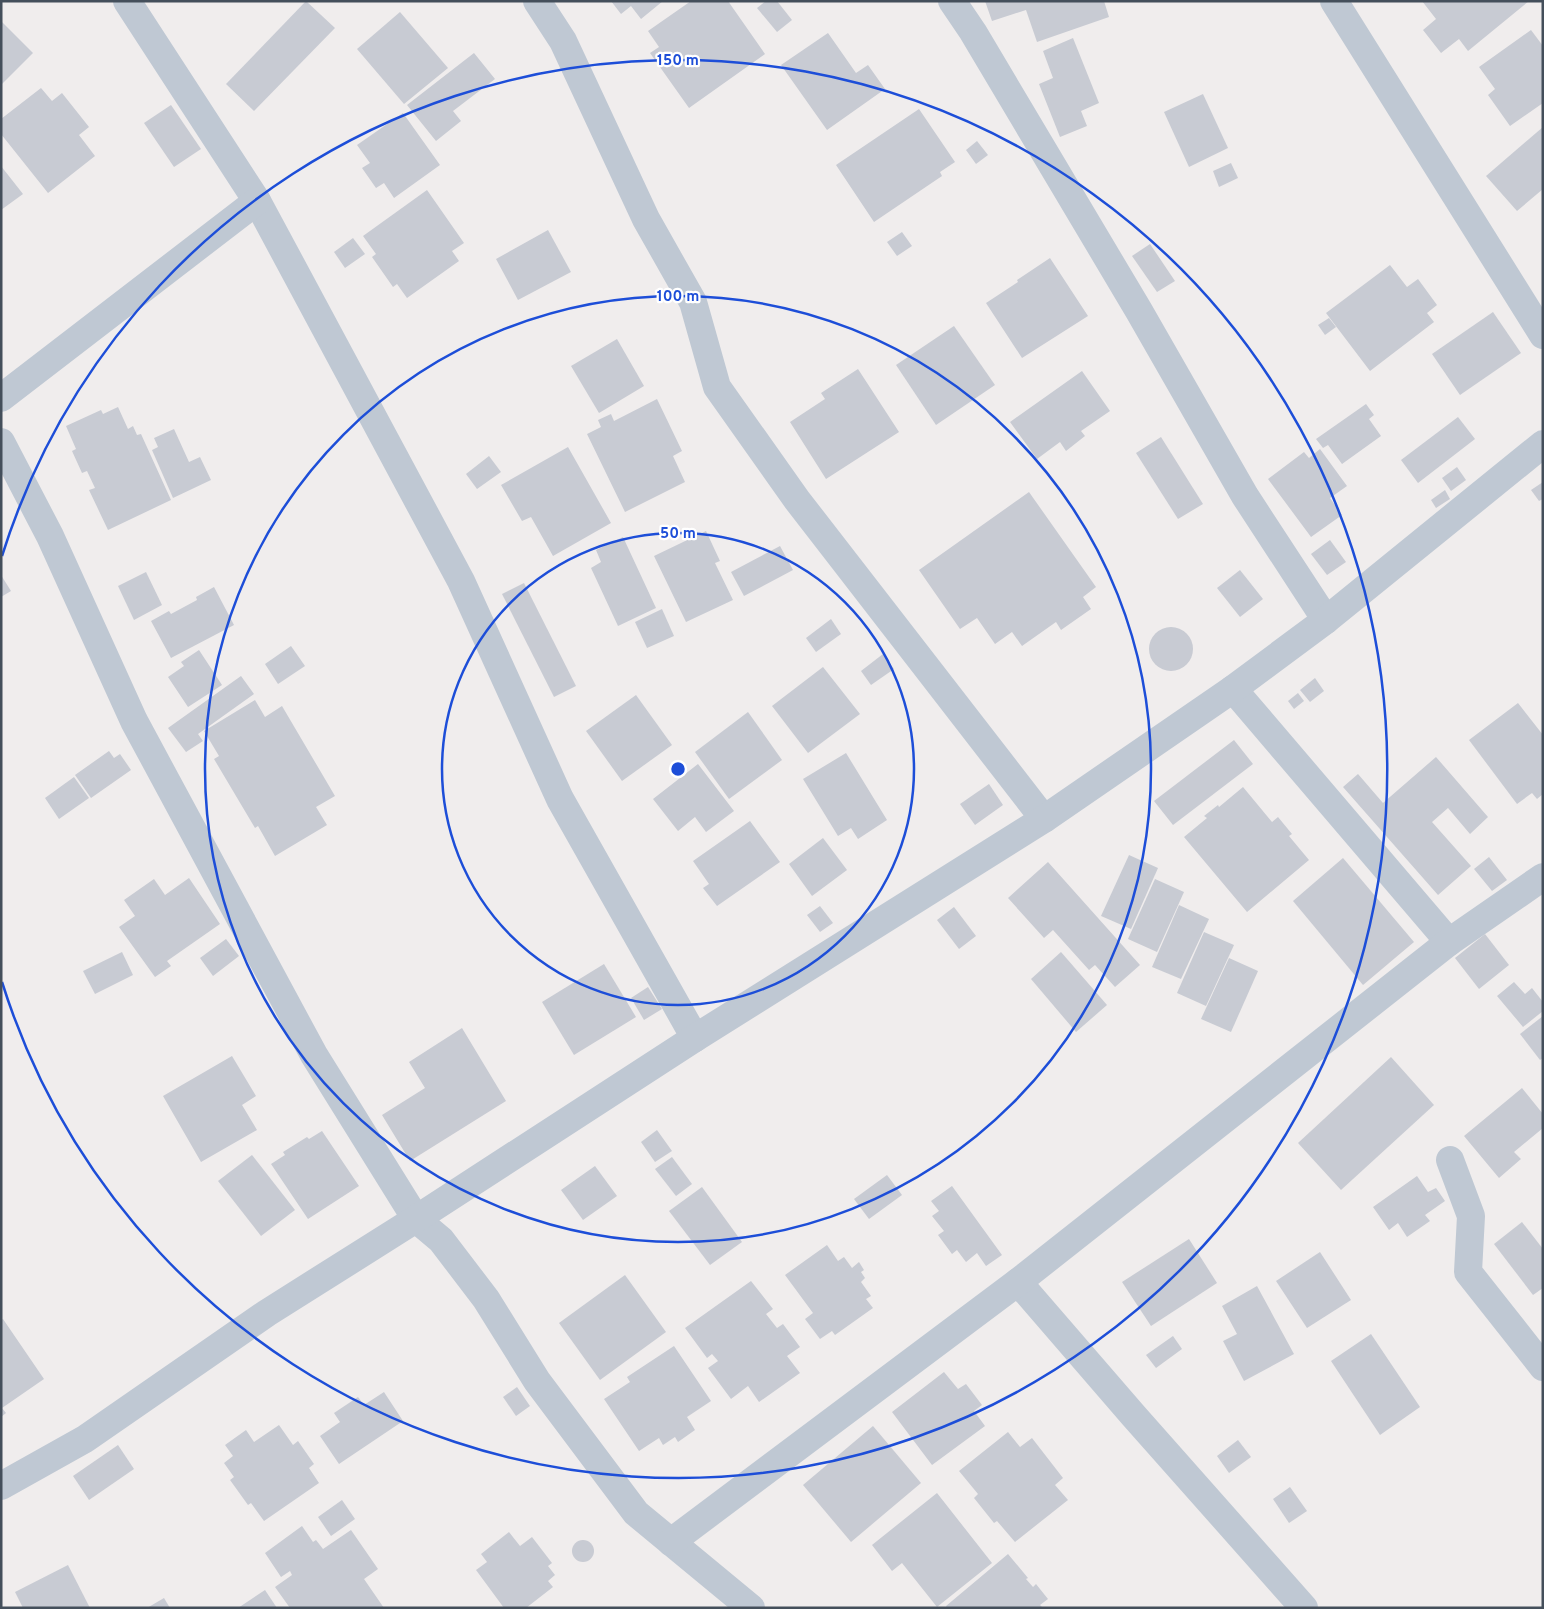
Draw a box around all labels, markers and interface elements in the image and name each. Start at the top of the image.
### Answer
text: 150 m [657,52,699,71]
text: 100 m [657,288,699,307]
text: 50 m [660,525,696,544]
centre of rings [669,760,687,778]

